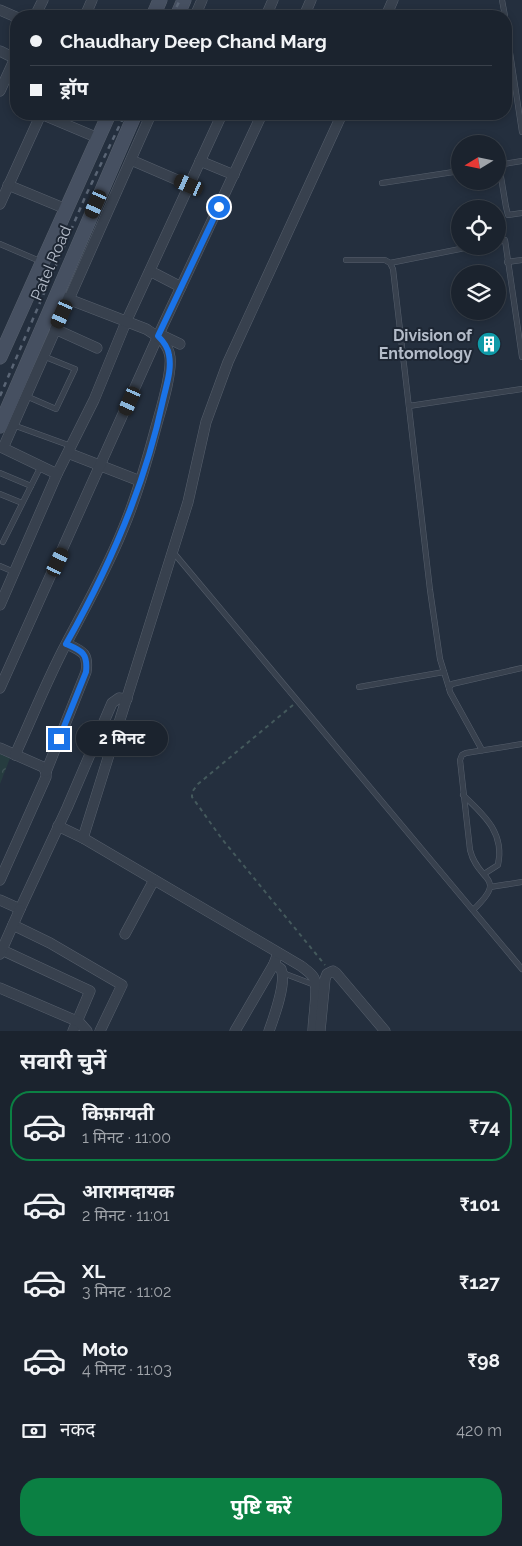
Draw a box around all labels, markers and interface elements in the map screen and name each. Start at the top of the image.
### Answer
text: Chaudhary Deep Chand Marg [60,30,327,52]
text: ड्रॉप [60,77,88,99]
north arrow [451,135,506,190]
map controls [451,135,506,320]
car [172,172,205,198]
car [83,187,108,221]
route start [208,196,230,218]
button: locate [451,200,506,255]
street label: Patel Road [27,223,75,303]
button: layers [451,265,506,320]
car [49,297,74,331]
place label: Division of Entomology [379,326,473,363]
building icon: Division of Entomology [476,331,502,357]
car [117,384,142,418]
car [44,545,71,579]
callout: 2 मिनट [76,722,169,756]
route end [48,728,70,750]
text: 2 मिनट [99,729,145,748]
text: सवारी चुनें [20,1048,106,1074]
text: किफ़ायती [82,1102,154,1124]
icon: car [22,1104,67,1149]
text: ₹74 [469,1115,500,1137]
text: 1 मिनट · 11:00 [82,1128,171,1147]
text: आरामदायक [82,1180,174,1202]
icon: car [22,1182,67,1227]
text: ₹101 [459,1193,500,1215]
text: 2 मिनट · 11:01 [82,1206,170,1225]
icon: car [22,1260,67,1305]
text: XL [82,1260,105,1282]
text: ₹127 [459,1271,500,1293]
text: 3 मिनट · 11:02 [82,1282,171,1301]
icon: car [22,1338,67,1383]
text: Moto [82,1338,128,1360]
text: ₹98 [467,1349,500,1371]
text: 4 मिनट · 11:03 [82,1360,172,1379]
icon: cash [20,1417,48,1445]
text: नकद [60,1418,95,1440]
text: 420 m [456,1421,502,1440]
button: पुष्टि करें [20,1478,502,1536]

